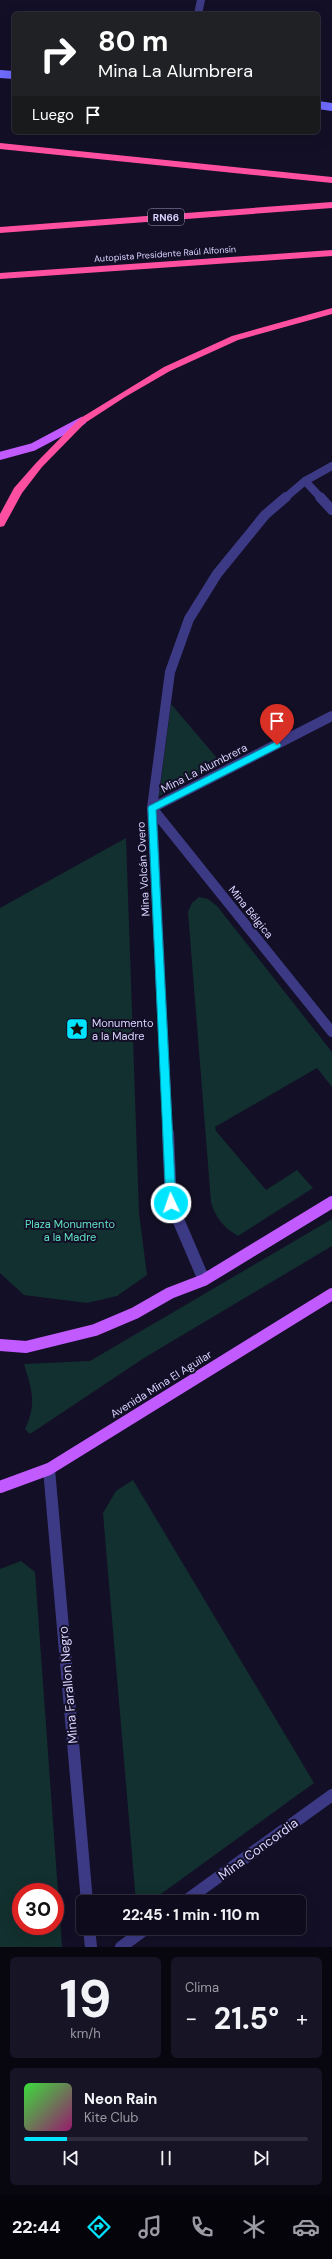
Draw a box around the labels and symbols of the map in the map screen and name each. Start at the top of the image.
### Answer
road number: RN66 [148,209,184,225]
street label: Autopista Presidente Raúl Alfonsín [94,243,236,265]
pin [260,704,294,745]
street label: Mina La Alumbrera [159,740,249,796]
street label: Mina Volcán Overo [134,821,152,917]
street label: Mina Bélgica [226,883,276,941]
place icon: Monumento a la Madre [64,1016,90,1042]
place label: Monumento a la Madre [92,1016,153,1043]
position arrow [150,1182,192,1224]
park label: Plaza Monumento a la Madre [25,1217,115,1244]
street label: Avenida Mina El Aguilar [108,1347,214,1421]
street label: Mina Farallon Negro [54,1625,82,1744]
street label: Mina Concordia [215,1814,301,1884]
speed limit sign: 30 [12,1883,64,1935]

